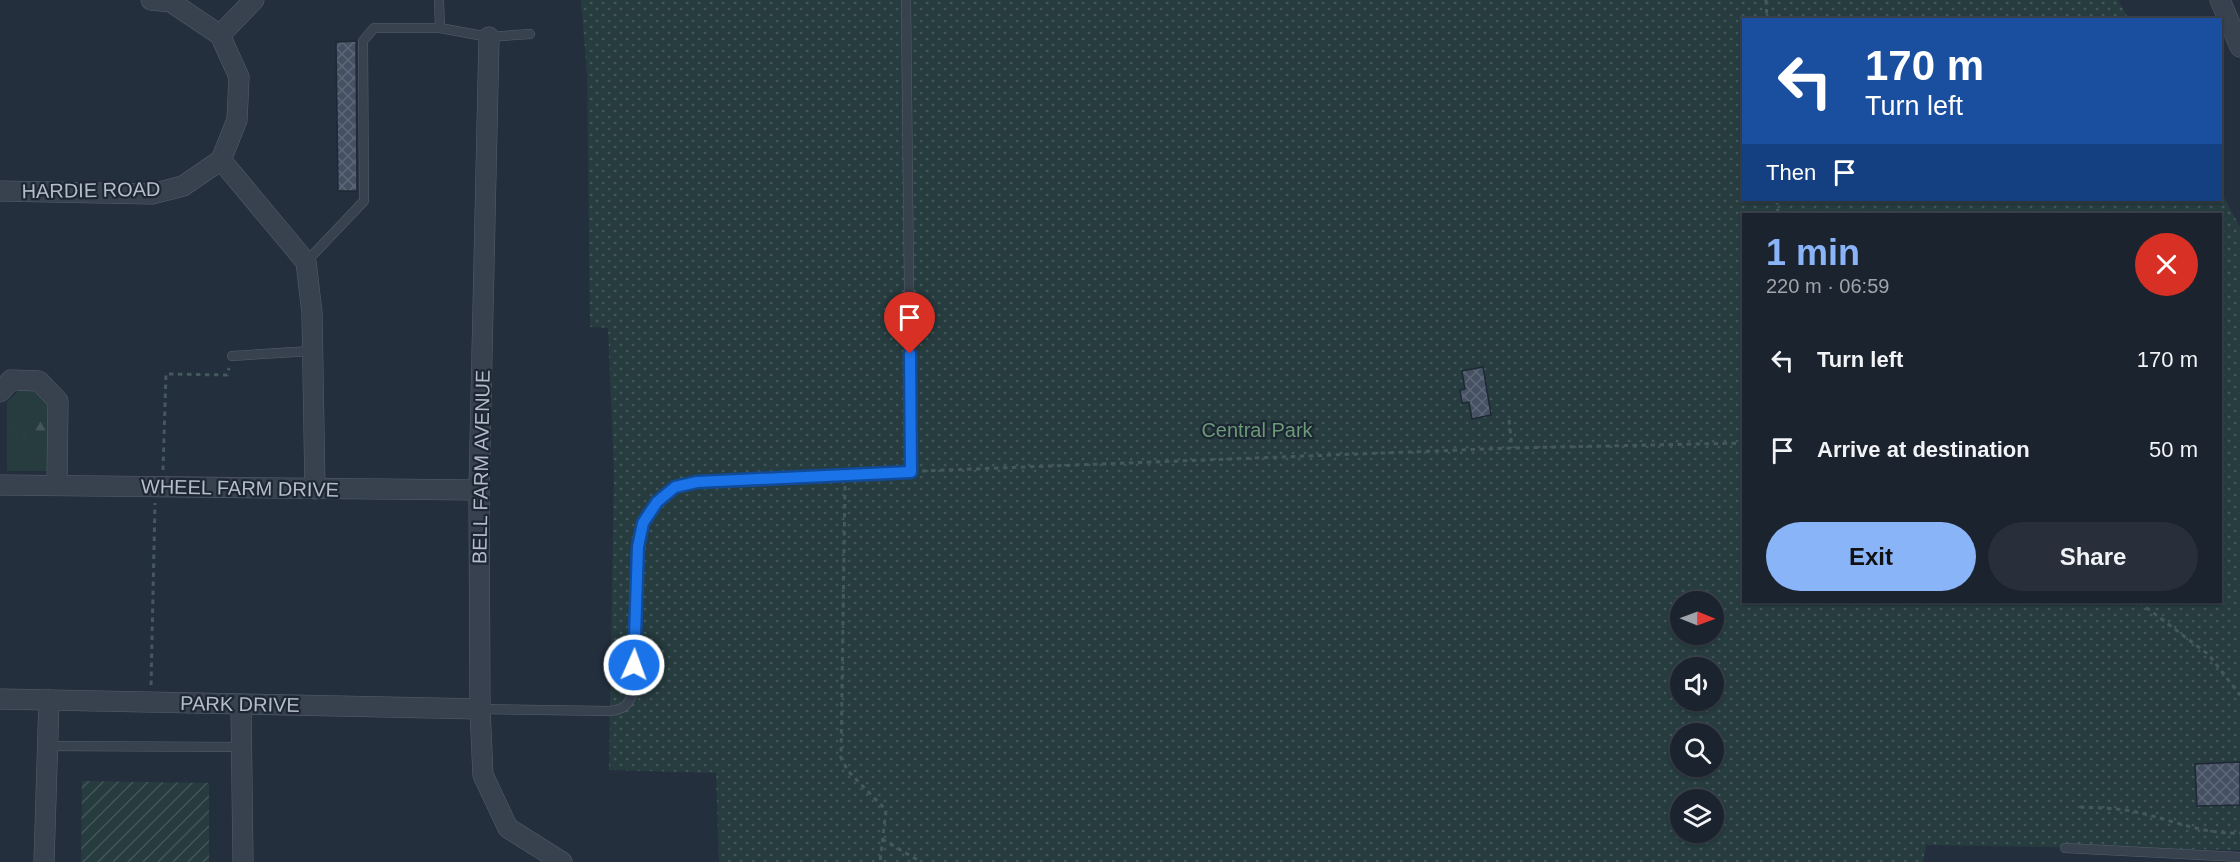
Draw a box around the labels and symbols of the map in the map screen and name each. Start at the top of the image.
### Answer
street label: HARDIE ROAD [21,178,161,202]
pin [884,292,935,354]
street label: BELL FARM AVENUE [468,370,494,564]
park label: Central Park [1201,419,1314,441]
street label: WHEEL FARM DRIVE [141,475,339,501]
north arrow [1670,591,1724,645]
position arrow [602,633,666,697]
street label: PARK DRIVE [180,692,300,716]

